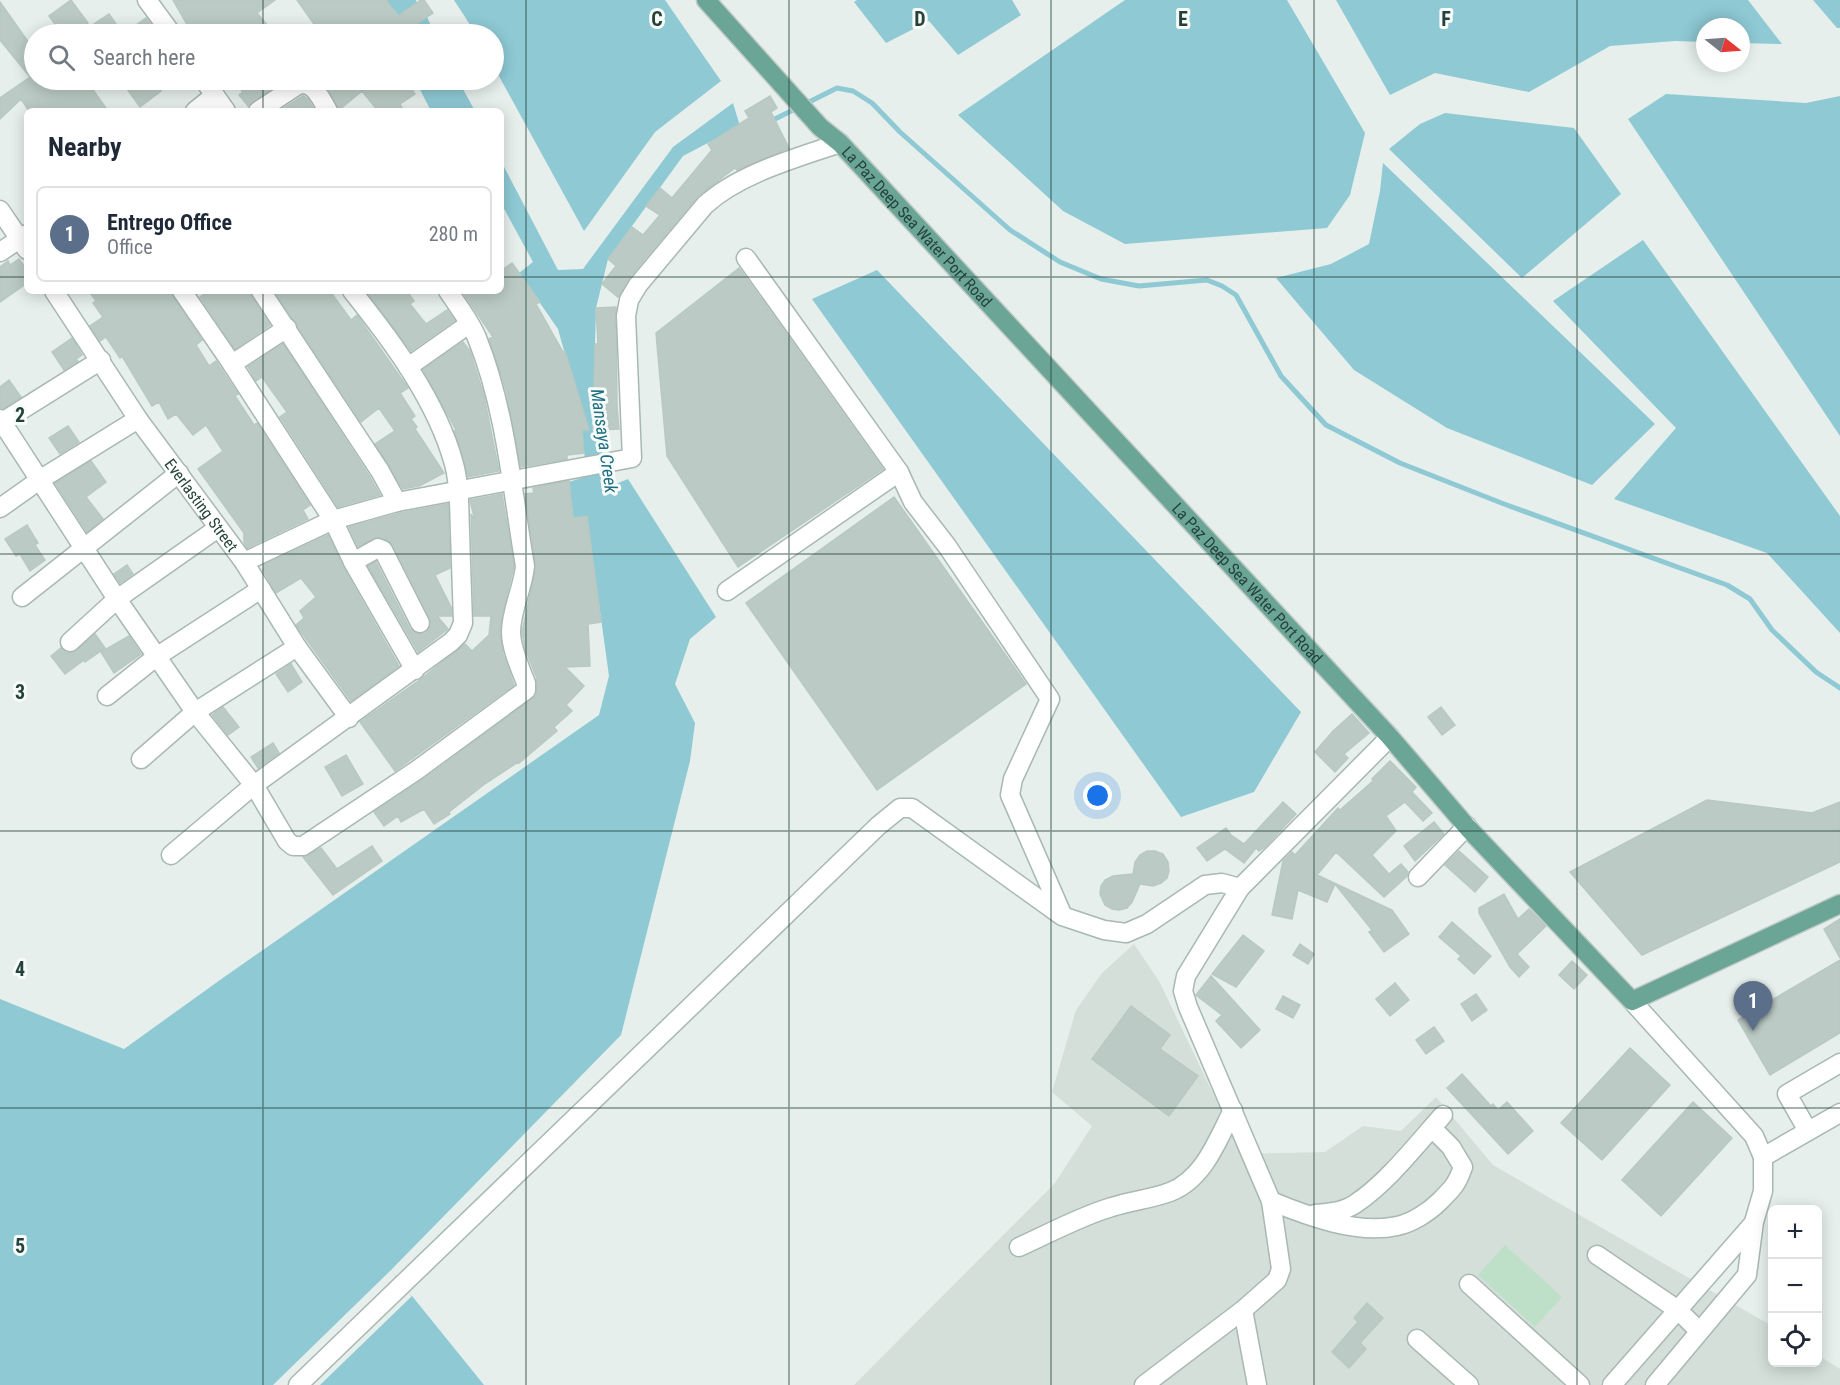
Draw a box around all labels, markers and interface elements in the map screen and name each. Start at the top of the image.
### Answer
text: C [651,7,663,31]
text: D [914,7,926,31]
text: E [1178,7,1188,31]
text: F [1441,7,1451,31]
north arrow [1696,18,1750,72]
search box [24,24,504,90]
icon: search [45,41,78,74]
text: Search here [93,45,195,70]
text: Nearby [48,132,122,162]
street label: La Paz Deep Sea Water Port Road [838,143,996,311]
text: Entrego Office [107,210,232,235]
text: 1 [64,222,75,246]
text: 280 m [429,222,478,246]
text: Office [107,235,153,259]
water label: Mansaya Creek [587,387,622,496]
text: 2 [15,403,25,427]
street label: Everlasting Street [161,455,242,556]
street label: La Paz Deep Sea Water Port Road [1168,499,1326,668]
text: 3 [15,680,25,704]
your location [1083,781,1112,810]
text: 4 [15,957,25,981]
pin: 1 [1734,982,1772,1031]
map controls [1768,1205,1822,1367]
button: + [1768,1205,1822,1259]
text: 5 [15,1234,25,1258]
button: − [1768,1259,1822,1313]
button: locate [1768,1313,1822,1367]

